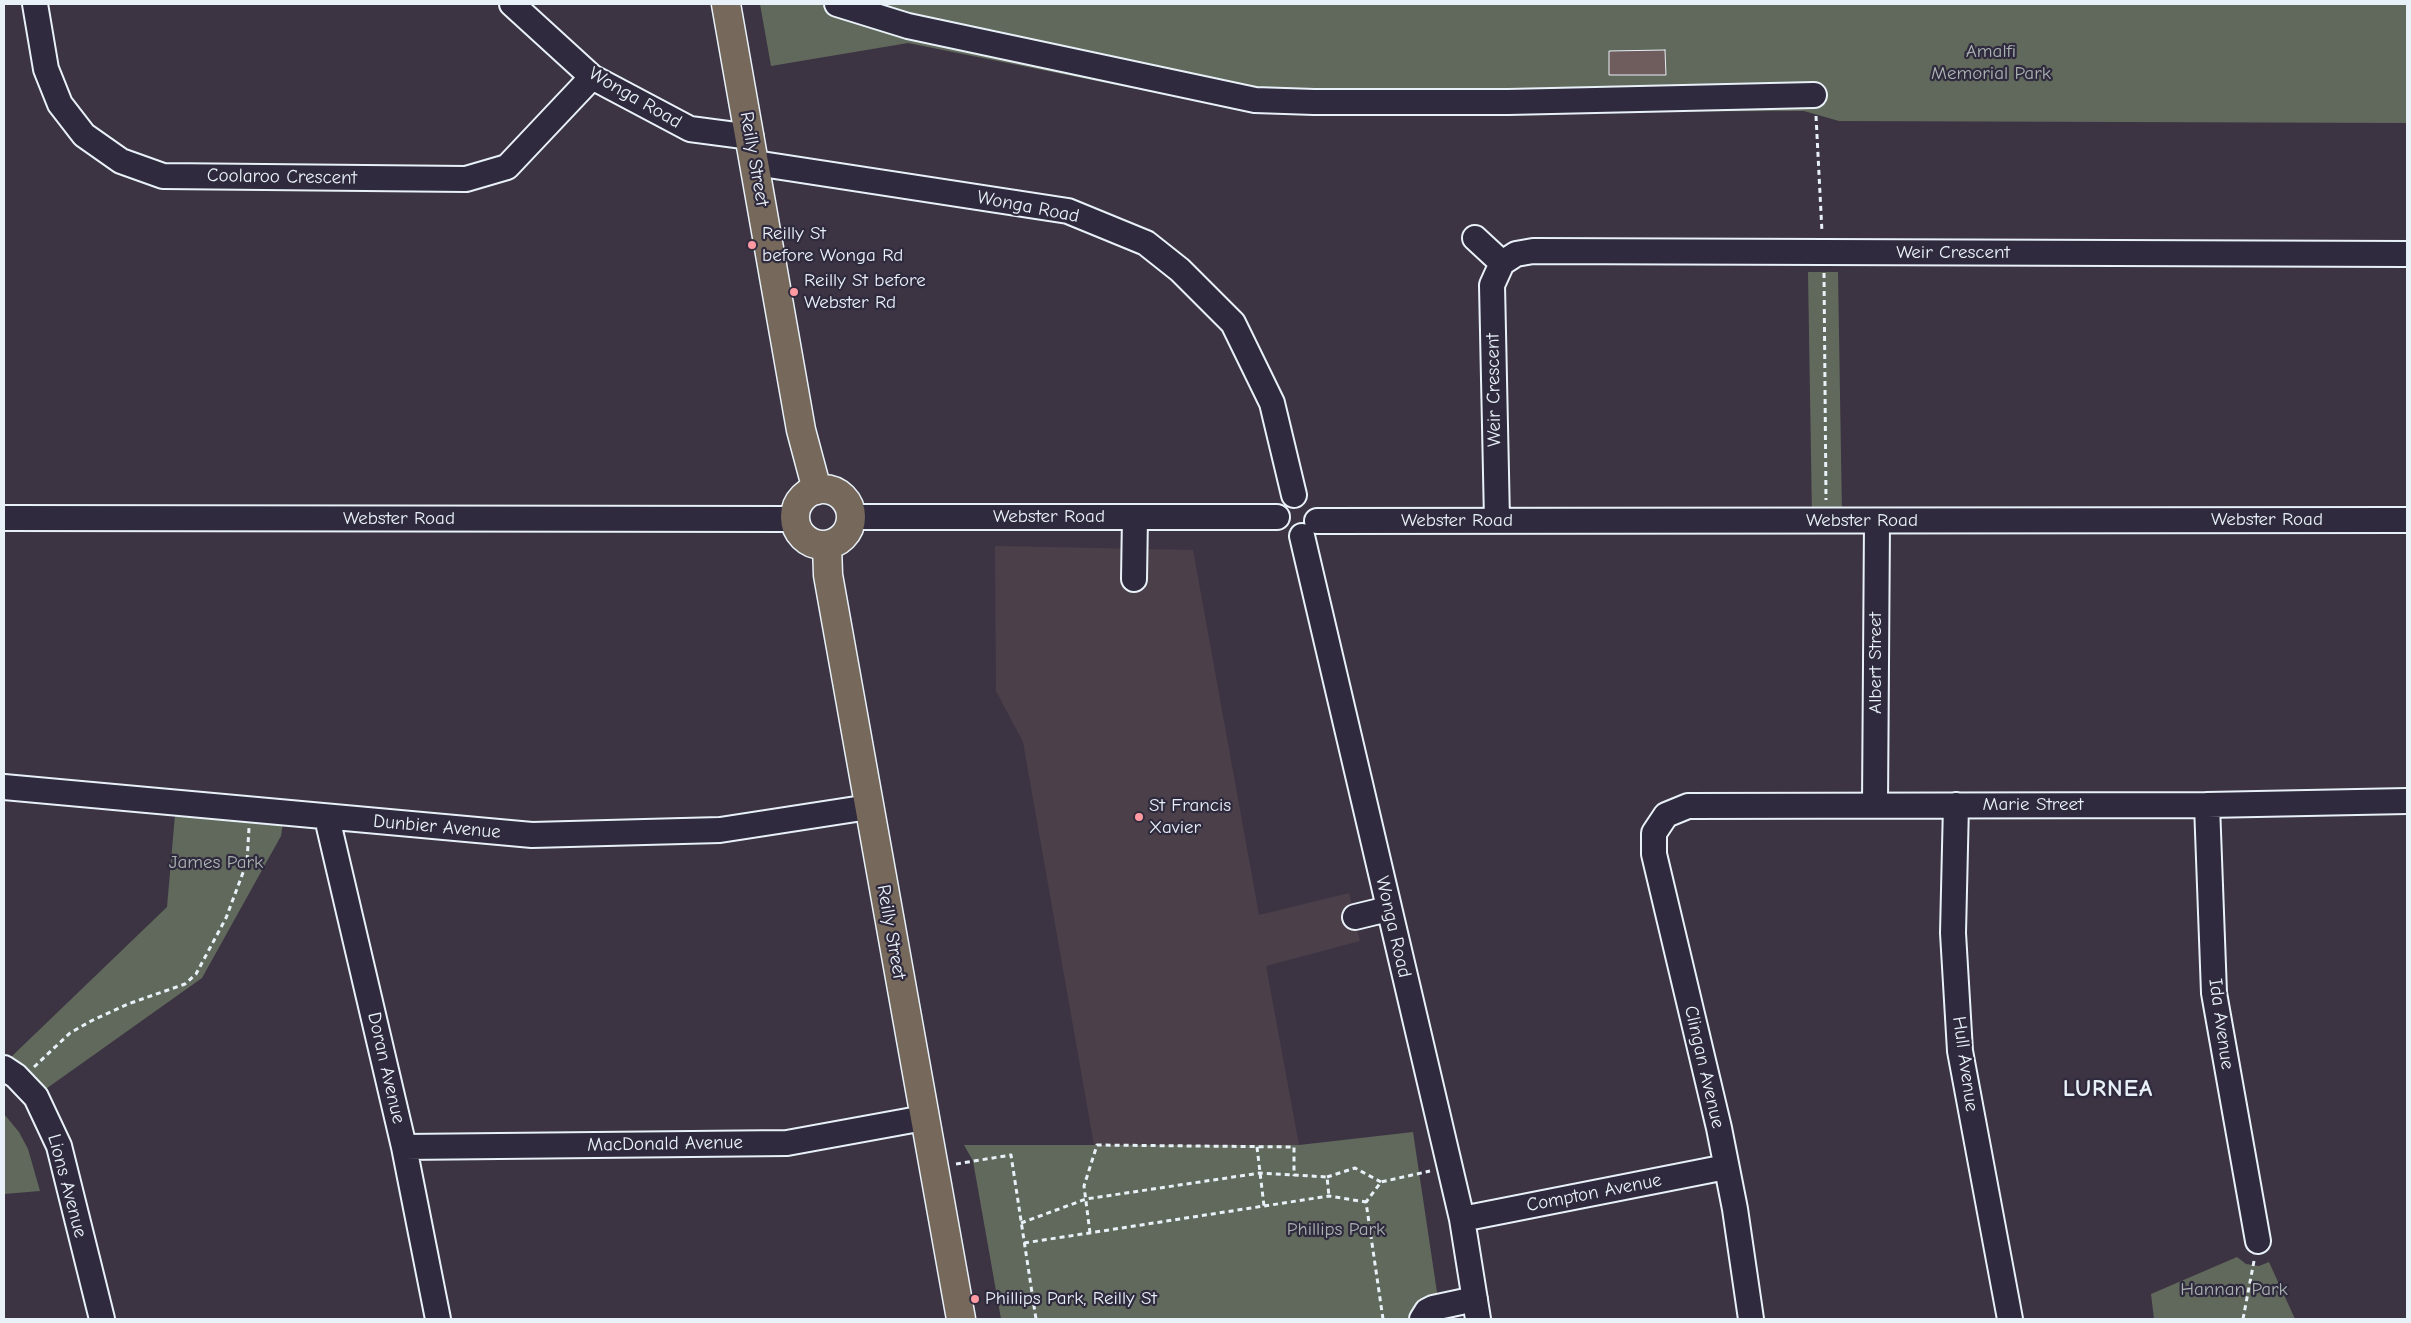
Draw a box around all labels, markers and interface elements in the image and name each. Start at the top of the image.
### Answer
park label: Amalfi Memorial Park [1931,41,2051,85]
street label: Wonga Road [584,62,686,134]
street label: Reilly Street [734,110,774,208]
street label: Coolaroo Crescent [207,164,357,190]
street label: Wonga Road [975,186,1081,228]
place label: Reilly St before Wonga Rd [762,223,903,267]
marker: Reilly St before Wonga Rd [746,239,758,251]
street label: Weir Crescent [1896,242,2010,264]
place label: Reilly St before Webster Rd [804,270,926,314]
marker: Reilly St before Webster Rd [788,286,800,298]
street label: Weir Crescent [1482,333,1506,447]
street label: Webster Road [993,506,1105,528]
street label: Webster Road [343,508,455,530]
street label: Webster Road [2211,509,2323,531]
street label: Webster Road [1401,510,1513,532]
street label: Webster Road [1806,510,1918,532]
street label: Albert Street [1865,612,1887,714]
street label: Marie Street [1982,794,2084,816]
place label: St Francis Xavier [1149,795,1231,839]
street label: Dunbier Avenue [372,810,502,844]
marker: St Francis Xavier [1133,811,1145,823]
park label: James Park [169,852,263,874]
street label: Wonga Road [1370,874,1416,980]
street label: Reilly Street [871,883,911,981]
street label: Ida Avenue [2203,977,2239,1071]
street label: Clingan Avenue [1679,1003,1729,1131]
street label: Doran Avenue [362,1010,410,1126]
street label: Hull Avenue [1947,1015,1983,1113]
district label: LURNEA [2062,1075,2154,1103]
street label: MacDonald Avenue [587,1131,743,1157]
street label: Lions Avenue [42,1132,92,1240]
street label: Compton Avenue [1525,1169,1663,1217]
park label: Phillips Park [1287,1219,1385,1241]
park label: Hannan Park [2180,1279,2288,1301]
place label: Phillips Park, Reilly St [985,1288,1157,1310]
marker: Phillips Park, Reilly St [969,1293,981,1305]

